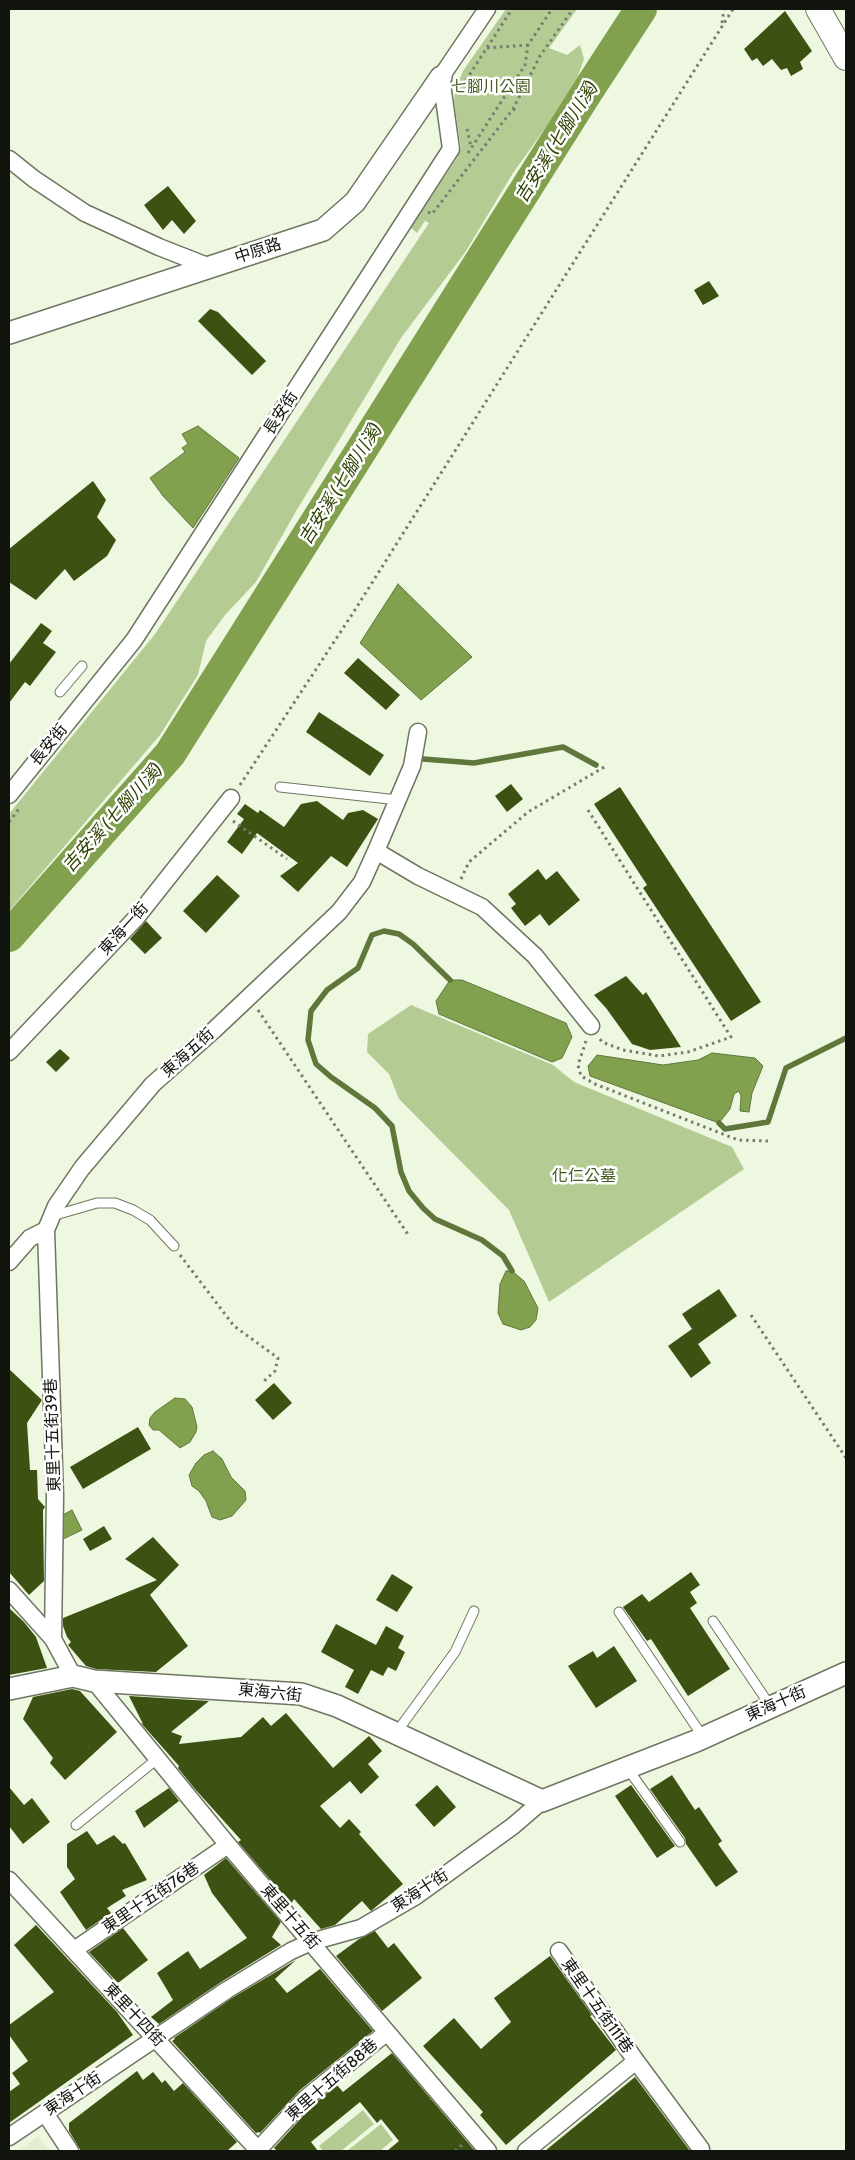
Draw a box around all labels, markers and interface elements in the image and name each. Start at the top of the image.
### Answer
park label: 七腳川公園 [451,77,531,97]
water label: 吉安溪 (七腳川溪) [511,77,603,207]
street label: 中原路 [232,234,284,268]
street label: 長安街 [260,388,302,438]
water label: 吉安溪 (七腳川溪) [295,419,387,549]
street label: 長安街 [26,720,72,770]
water label: 吉安溪 (七腳川溪) [58,759,168,877]
street label: 東海一街 [95,899,153,959]
street label: 東海五街 [158,1024,218,1082]
park label: 化仁公墓 [552,1166,616,1186]
street label: 東里十五街39巷 [41,1378,65,1492]
street label: 東海六街 [237,1680,303,1706]
street label: 東海十街 [743,1682,809,1726]
street label: 東里十五街76巷 [99,1859,203,1937]
street label: 東海十街 [388,1866,452,1916]
street label: 東里十五街 [257,1881,323,1953]
street label: 東里十五街111巷 [557,1955,637,2057]
street label: 東里十四街 [100,1979,168,2051]
street label: 東里十五街88巷 [282,2035,382,2125]
street label: 東海十街 [41,2068,105,2120]

